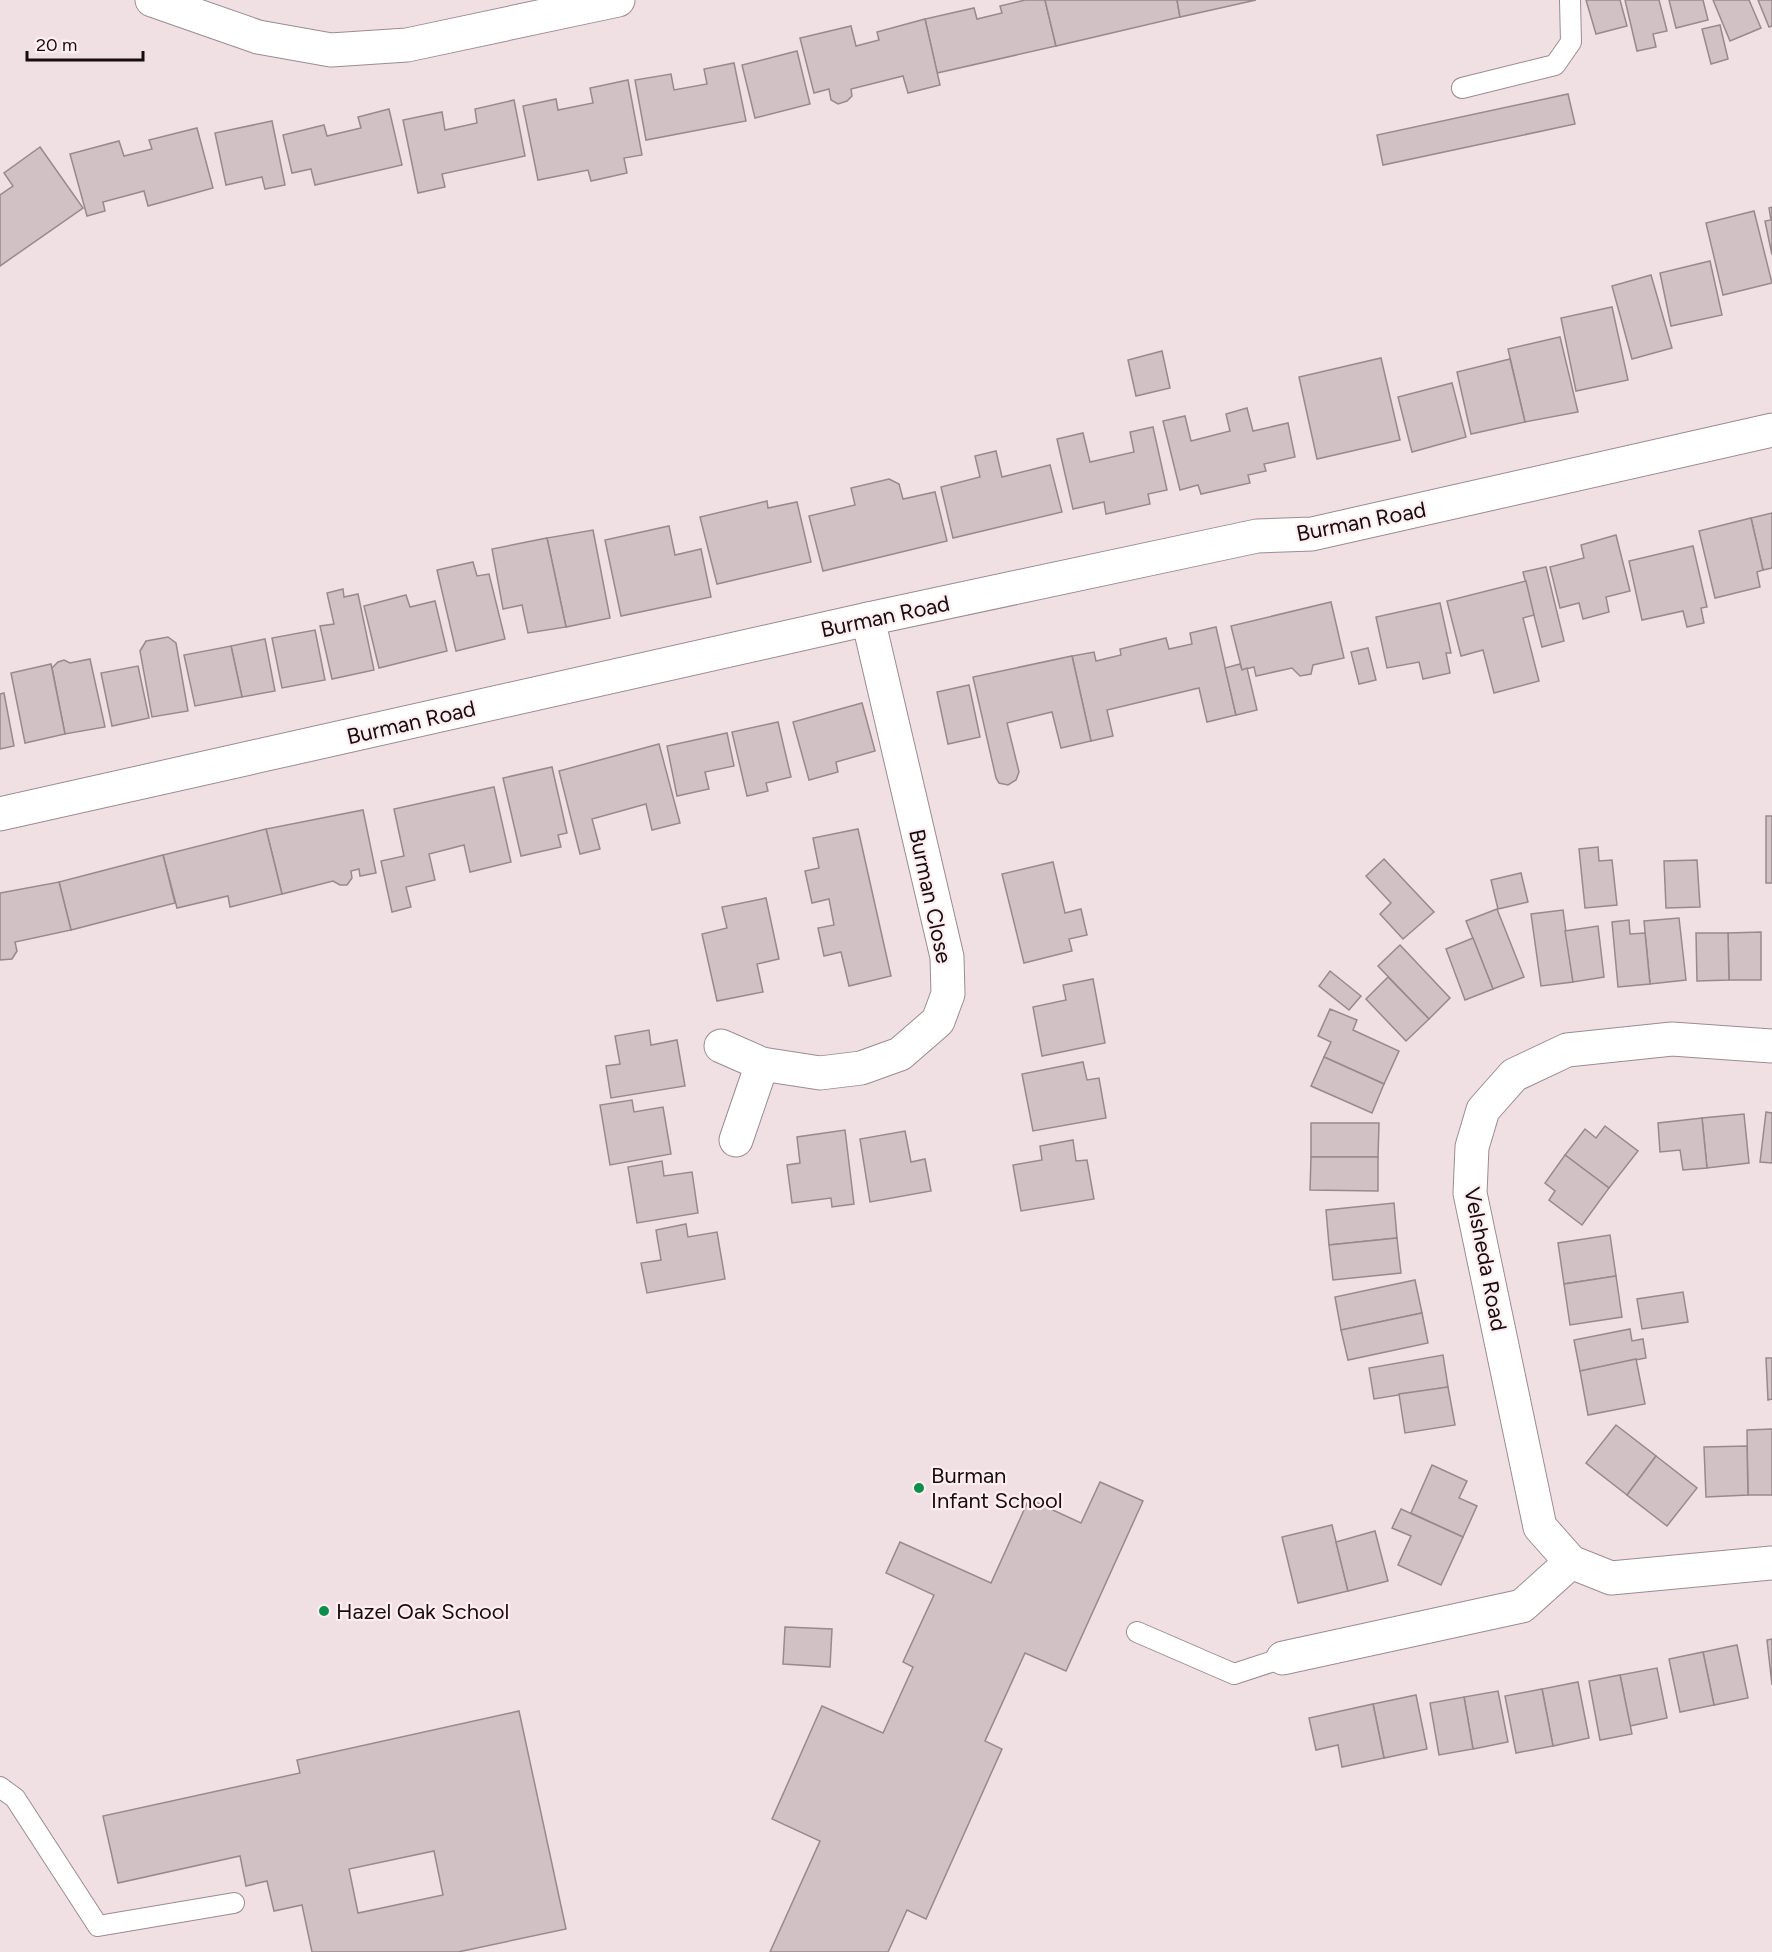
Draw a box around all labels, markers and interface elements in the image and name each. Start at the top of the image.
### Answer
scale bar [27,24,142,62]
text: 20 m [36,34,77,56]
street label: Burman Road [1294,496,1428,547]
street label: Burman Road [818,590,952,643]
street label: Burman Road [344,695,478,750]
street label: Burman Close [903,827,958,966]
street label: Velsheda Road [1458,1185,1513,1333]
place label: Burman Infant School [931,1462,1063,1514]
marker: Burman Infant School [912,1481,926,1495]
place label: Hazel Oak School [336,1598,509,1625]
marker: Hazel Oak School [317,1604,331,1618]

